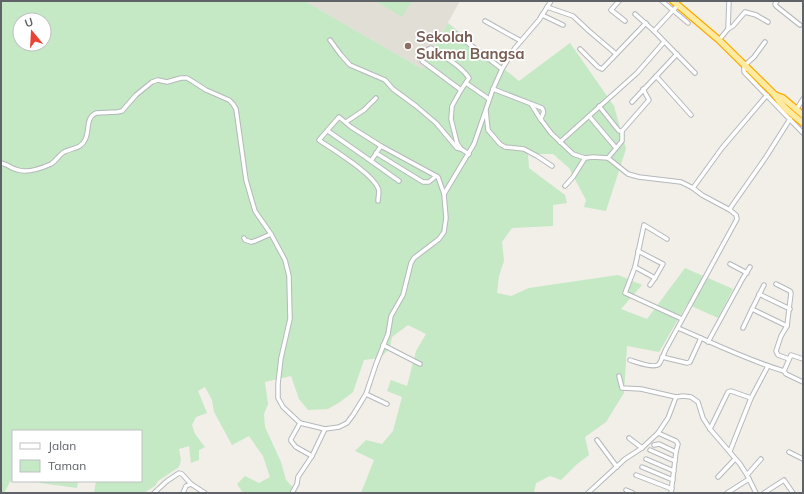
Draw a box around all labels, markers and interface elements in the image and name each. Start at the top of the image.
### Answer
north arrow [12,12,52,52]
text: U [23,15,35,30]
place label: Sekolah Sukma Bangsa [416,27,525,63]
marker: Sekolah Sukma Bangsa [403,41,413,51]
legend [12,430,142,482]
text: Jalan [48,438,76,453]
text: Taman [48,458,86,473]

